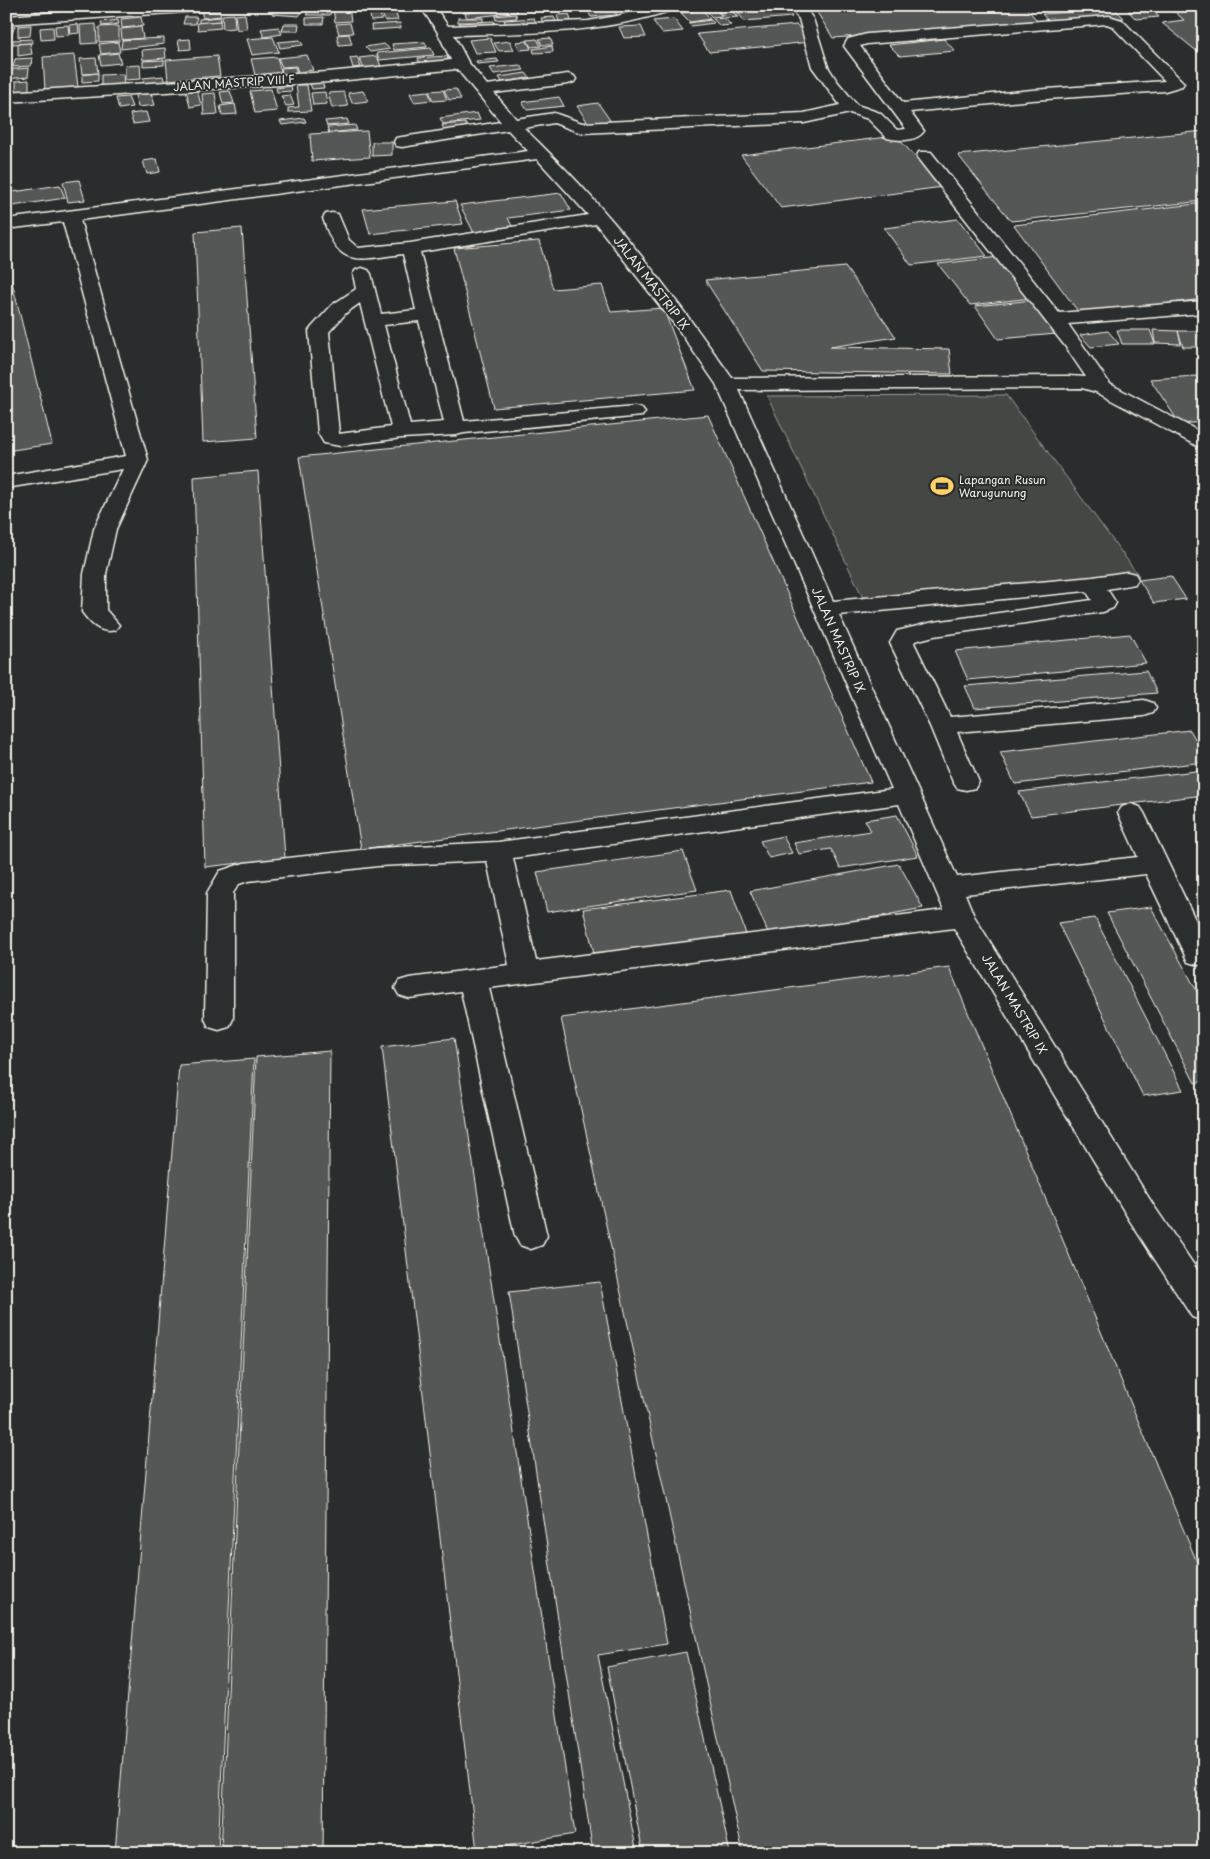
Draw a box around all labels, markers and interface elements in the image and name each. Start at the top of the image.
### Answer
street label: JALAN MASTRIP VIII F [173,70,296,95]
street label: JALAN MASTRIP IX [610,232,694,333]
place label: Lapangan Rusun Warugunung [959,471,1046,501]
sports icon: Lapangan Rusun Warugunung [929,473,955,499]
street label: JALAN MASTRIP IX [808,584,870,695]
street label: JALAN MASTRIP IX [978,950,1052,1057]

